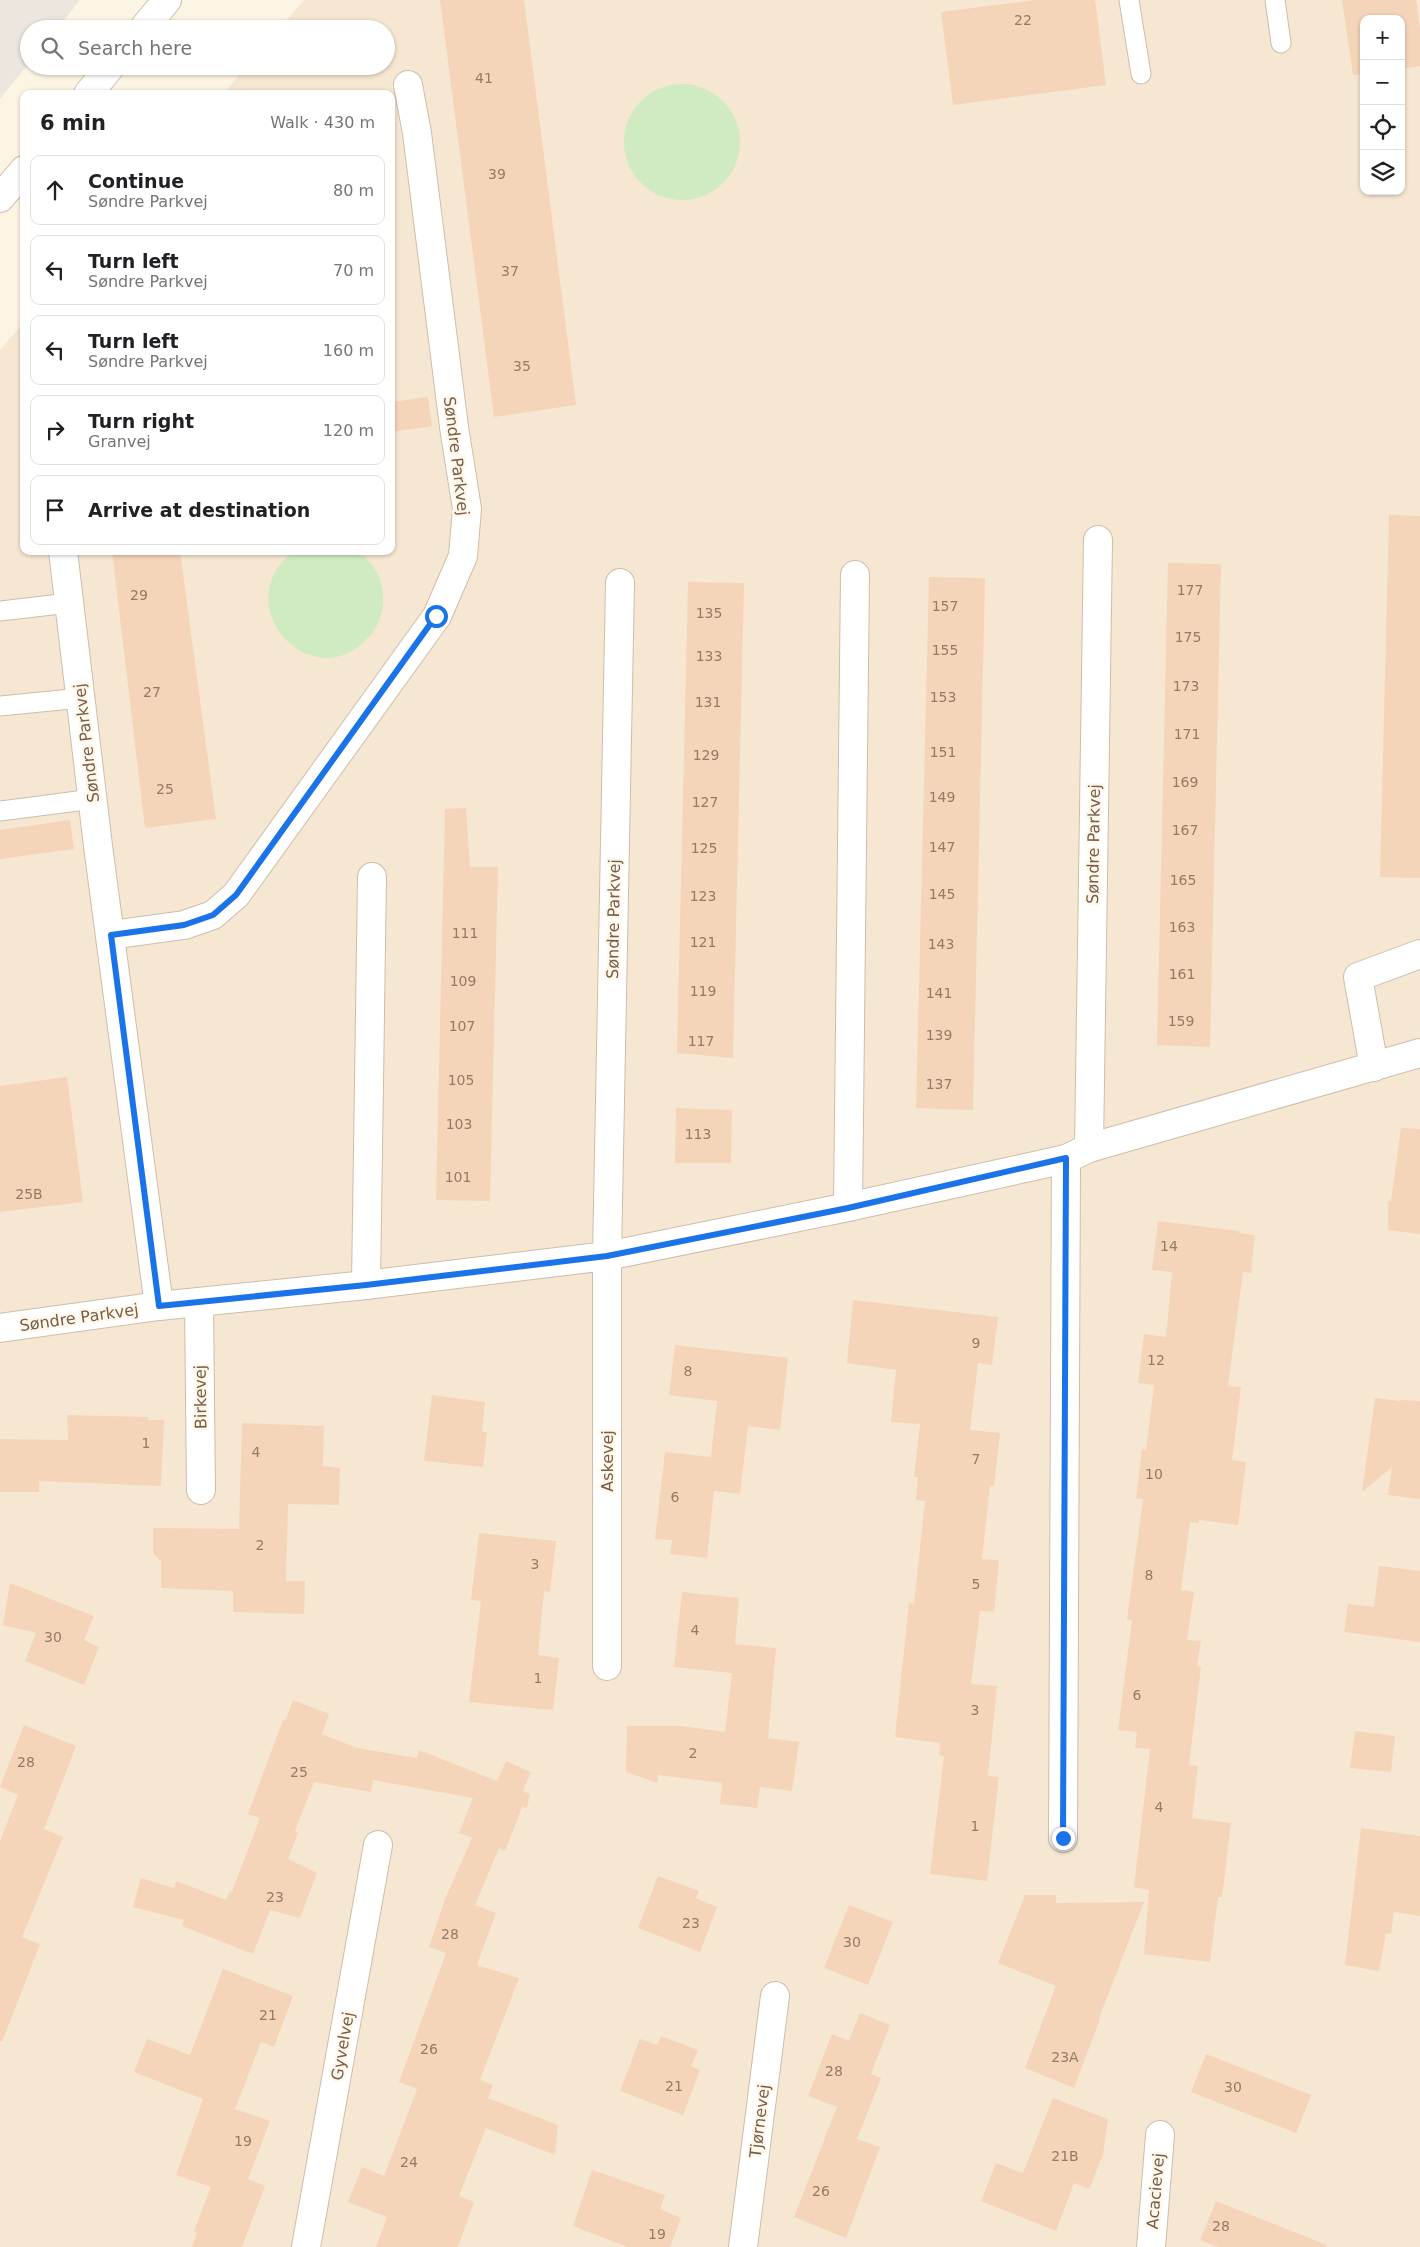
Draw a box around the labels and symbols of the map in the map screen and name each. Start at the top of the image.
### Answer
house number: 22 [1014,12,1032,28]
house number: 41 [475,70,493,86]
house number: 39 [488,166,506,182]
house number: 37 [501,263,519,279]
house number: 35 [513,358,531,374]
street label: Søndre Parkvej [440,395,473,517]
house number: 177 [1177,582,1203,598]
house number: 29 [130,587,148,603]
house number: 157 [932,598,958,614]
route start [425,605,448,628]
house number: 135 [696,605,722,621]
house number: 175 [1175,629,1201,645]
house number: 155 [932,642,958,658]
house number: 133 [696,648,722,664]
house number: 173 [1173,678,1199,694]
street label: Søndre Parkvej [70,682,103,804]
house number: 27 [143,684,161,700]
house number: 153 [930,689,956,705]
house number: 131 [695,694,721,710]
house number: 171 [1174,726,1200,742]
house number: 151 [930,744,956,760]
house number: 129 [693,747,719,763]
house number: 169 [1172,774,1198,790]
house number: 25 [156,781,174,797]
street label: Søndre Parkvej [1083,784,1104,904]
house number: 149 [929,789,955,805]
house number: 127 [692,794,718,810]
house number: 167 [1172,822,1198,838]
house number: 147 [929,839,955,855]
house number: 125 [691,840,717,856]
street label: Søndre Parkvej [603,859,624,979]
house number: 165 [1170,872,1196,888]
house number: 145 [929,886,955,902]
house number: 123 [690,888,716,904]
house number: 163 [1169,919,1195,935]
house number: 111 [452,925,478,941]
house number: 121 [690,934,716,950]
house number: 143 [928,936,954,952]
house number: 161 [1169,966,1195,982]
house number: 109 [450,973,476,989]
house number: 119 [690,983,716,999]
house number: 141 [926,985,952,1001]
house number: 159 [1168,1013,1194,1029]
house number: 107 [449,1018,475,1034]
house number: 139 [926,1027,952,1043]
house number: 117 [688,1033,714,1049]
house number: 105 [448,1072,474,1088]
house number: 137 [926,1076,952,1092]
house number: 103 [446,1116,472,1132]
house number: 113 [685,1126,711,1142]
house number: 101 [445,1169,471,1185]
house number: 25B [15,1186,43,1202]
house number: 14 [1160,1238,1178,1254]
street label: Søndre Parkvej [18,1300,140,1335]
house number: 9 [972,1335,980,1351]
house number: 12 [1147,1352,1165,1368]
house number: 8 [684,1363,692,1379]
street label: Birkevej [190,1365,211,1429]
street label: Askevej [598,1430,617,1492]
house number: 1 [142,1435,150,1451]
house number: 4 [252,1444,261,1460]
house number: 7 [972,1451,980,1467]
house number: 10 [1145,1466,1163,1482]
house number: 6 [671,1489,680,1505]
house number: 2 [256,1537,264,1553]
house number: 3 [531,1556,539,1572]
house number: 8 [1145,1567,1153,1583]
house number: 5 [972,1576,980,1592]
house number: 4 [691,1622,700,1638]
house number: 30 [44,1629,62,1645]
house number: 1 [534,1670,542,1686]
house number: 6 [1133,1687,1142,1703]
house number: 3 [971,1702,979,1718]
house number: 2 [689,1745,697,1761]
house number: 28 [17,1754,35,1770]
house number: 25 [290,1764,308,1780]
house number: 4 [1155,1799,1164,1815]
house number: 1 [971,1818,979,1834]
route end [1052,1827,1075,1850]
house number: 23 [266,1889,284,1905]
house number: 23 [682,1915,700,1931]
house number: 28 [441,1926,459,1942]
house number: 30 [843,1934,861,1950]
house number: 21 [259,2007,277,2023]
street label: Gyvelvej [327,2010,358,2082]
house number: 26 [420,2041,438,2057]
house number: 23A [1051,2049,1079,2065]
house number: 28 [825,2063,843,2079]
house number: 21 [665,2078,683,2094]
house number: 30 [1224,2079,1242,2095]
street label: Tjørnevej [745,2083,773,2160]
house number: 19 [234,2133,252,2149]
house number: 21B [1051,2148,1079,2164]
street label: Acacievej [1143,2152,1168,2230]
house number: 24 [400,2154,418,2170]
house number: 26 [812,2183,830,2199]
house number: 28 [1212,2218,1230,2234]
house number: 19 [648,2226,666,2242]

